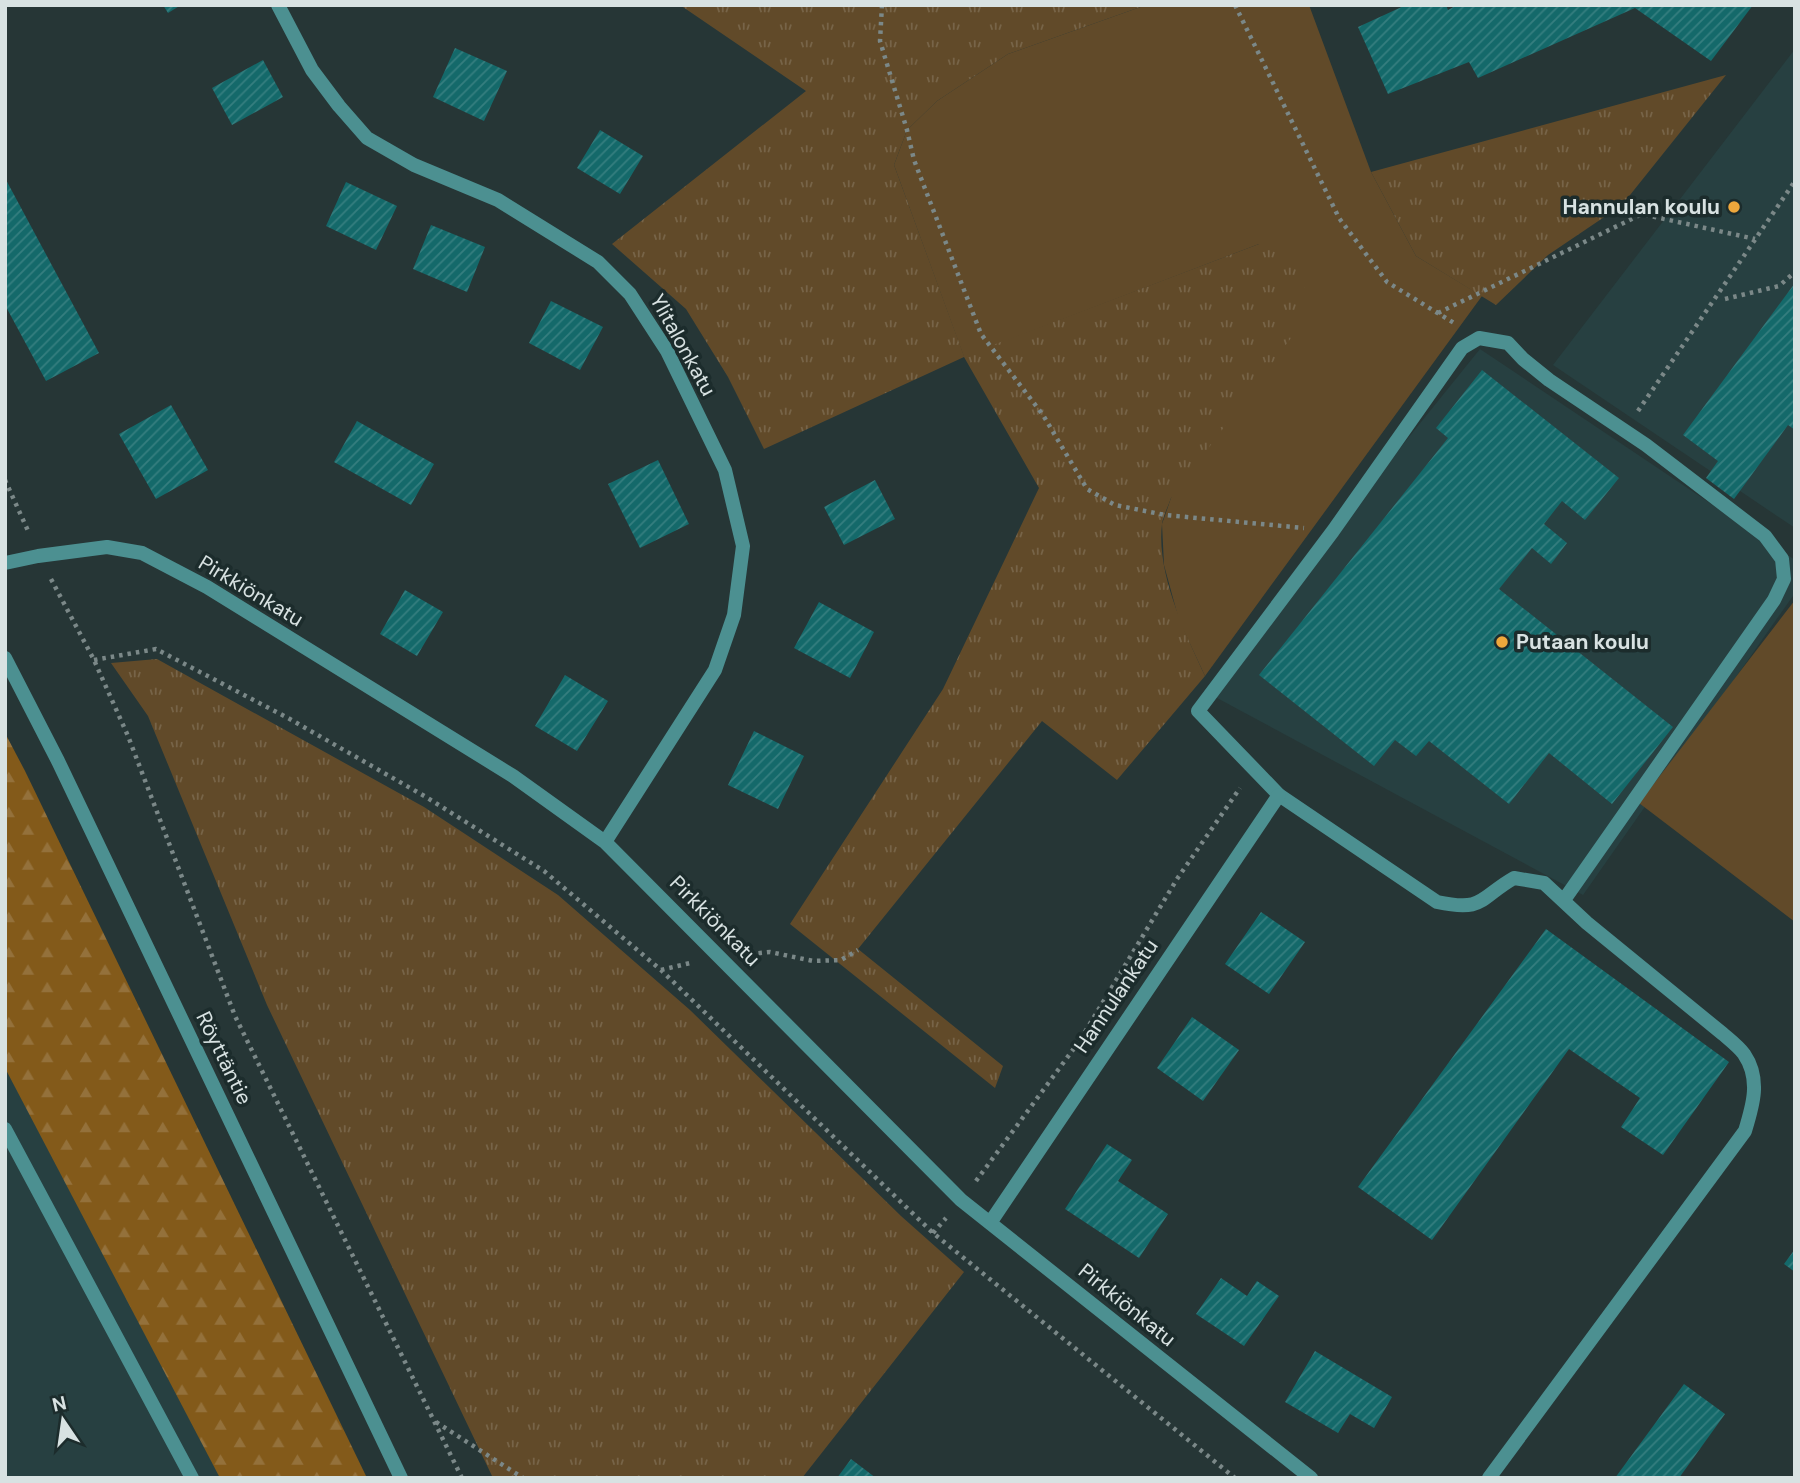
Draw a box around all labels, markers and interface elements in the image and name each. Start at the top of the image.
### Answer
place label: Hannulan koulu [1562,193,1720,221]
marker: Hannulan koulu [1726,199,1742,215]
street label: Ylitalonkatu [643,289,723,401]
street label: Pirkkiönkatu [193,549,309,633]
place label: Putaan koulu [1516,628,1649,656]
marker: Putaan koulu [1494,634,1510,650]
street label: Pirkkiönkatu [664,870,766,972]
street label: Hannulankatu [1068,933,1164,1059]
street label: Röyttäntie [189,1007,259,1109]
street label: Pirkkiönkatu [1072,1257,1182,1353]
north arrow [28,1385,98,1455]
text: N [50,1390,69,1418]

